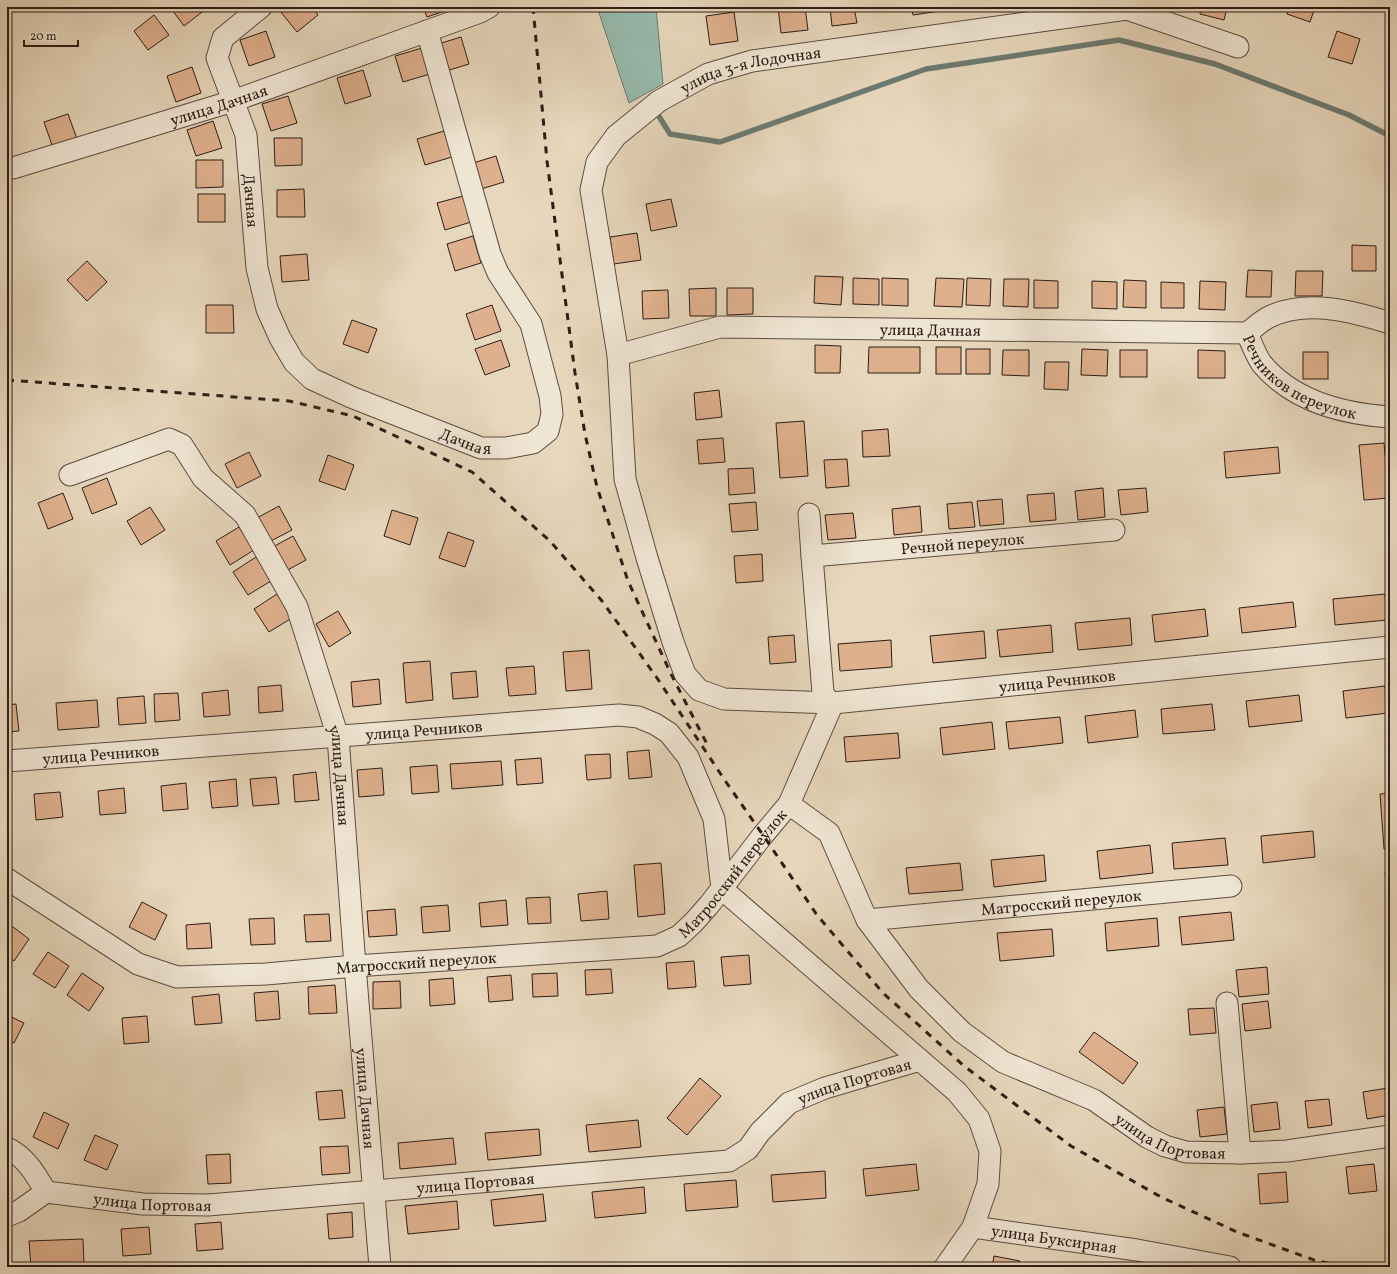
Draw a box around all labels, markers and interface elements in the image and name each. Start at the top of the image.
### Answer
scale bar [24,22,78,48]
text: 20 m [30,29,57,45]
street label: улица 3-я Лодочная [677,43,823,100]
street label: улица Дачная [168,80,271,133]
street label: Дачная [236,173,263,228]
street label: улица Дачная [879,320,981,343]
street label: Речников переулок [1236,332,1358,426]
street label: Дачная [436,424,491,461]
street label: Речной переулок [900,529,1026,561]
street label: улица Речников [998,666,1117,699]
street label: улица Речников [365,716,483,747]
street label: улица Дачная [322,722,354,827]
street label: улица Речников [42,741,160,771]
street label: Матросский переулок [674,805,793,944]
street label: Матросский переулок [980,885,1143,922]
street label: Матросский переулок [335,948,498,981]
street label: улица Дачная [349,1047,379,1150]
street label: улица Портовая [795,1054,914,1111]
street label: улица Портовая [1109,1109,1226,1166]
street label: улица Портовая [416,1168,535,1200]
street label: улица Портовая [92,1189,212,1218]
street label: улица Буксирная [990,1221,1118,1260]

